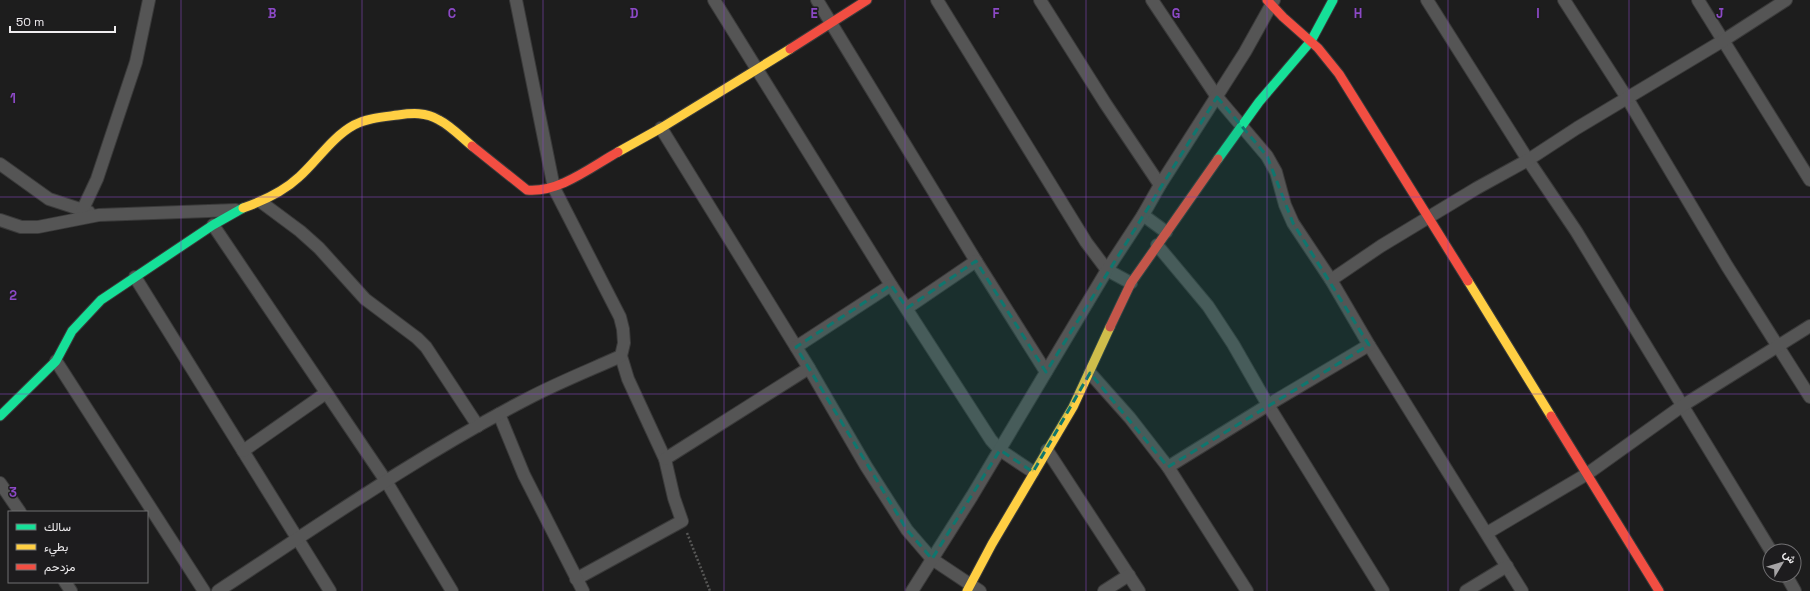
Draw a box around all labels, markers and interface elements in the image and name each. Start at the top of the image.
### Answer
text: B [268,5,277,22]
text: C [448,5,456,22]
text: D [630,5,639,22]
text: E [810,5,818,22]
text: F [993,5,1000,22]
text: G [1172,5,1180,22]
text: H [1354,5,1362,22]
text: I [1536,5,1540,22]
text: J [1716,5,1724,22]
scale bar [10,8,115,34]
text: 50 m [16,14,44,30]
text: 1 [10,90,16,107]
text: 2 [9,287,17,304]
text: 3 [9,484,17,501]
legend [8,511,148,583]
text: سالك [44,519,71,535]
text: بطيء [44,539,68,557]
north arrow [1762,543,1802,583]
text: ش [1780,547,1799,566]
text: مزدحم [44,559,75,575]

